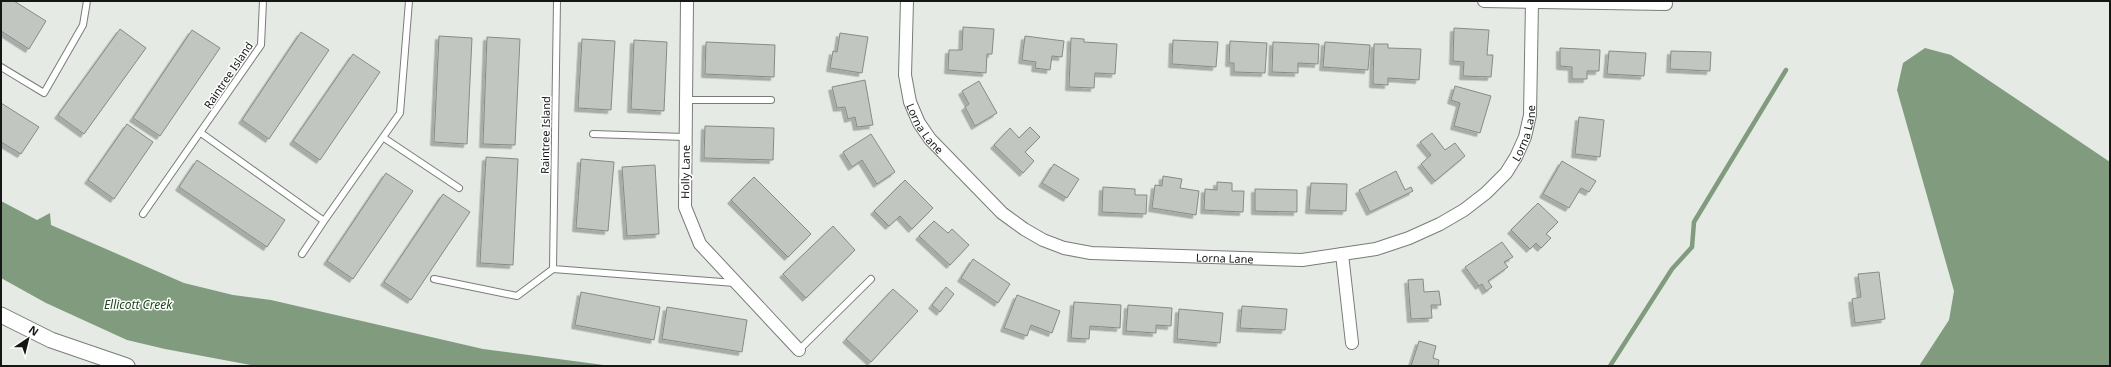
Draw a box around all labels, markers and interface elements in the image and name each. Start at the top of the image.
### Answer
street label: Raintree Island [200,39,256,111]
street label: Raintree Island [537,96,553,174]
street label: Lorna Lane [904,101,947,157]
street label: Lorna Lane [1508,105,1538,164]
street label: Holly Lane [677,145,693,199]
street label: Lorna Lane [1196,249,1254,266]
water label: Ellicott Creek [104,296,173,313]
north arrow [8,319,48,359]
text: N [26,322,42,339]

